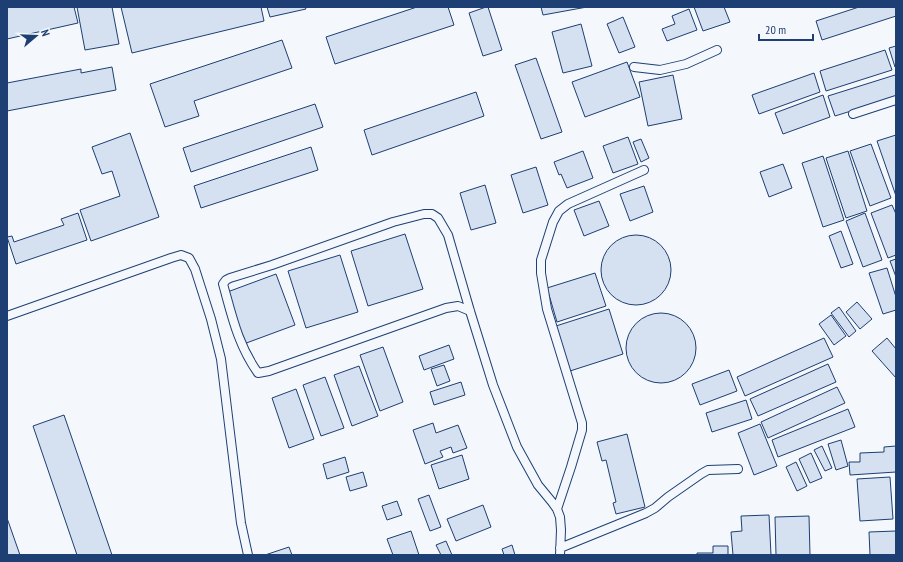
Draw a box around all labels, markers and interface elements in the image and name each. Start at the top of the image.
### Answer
north arrow [16,16,56,56]
scale bar [759,16,813,42]
text: 20 m [765,22,786,37]
text: N [38,28,53,38]

